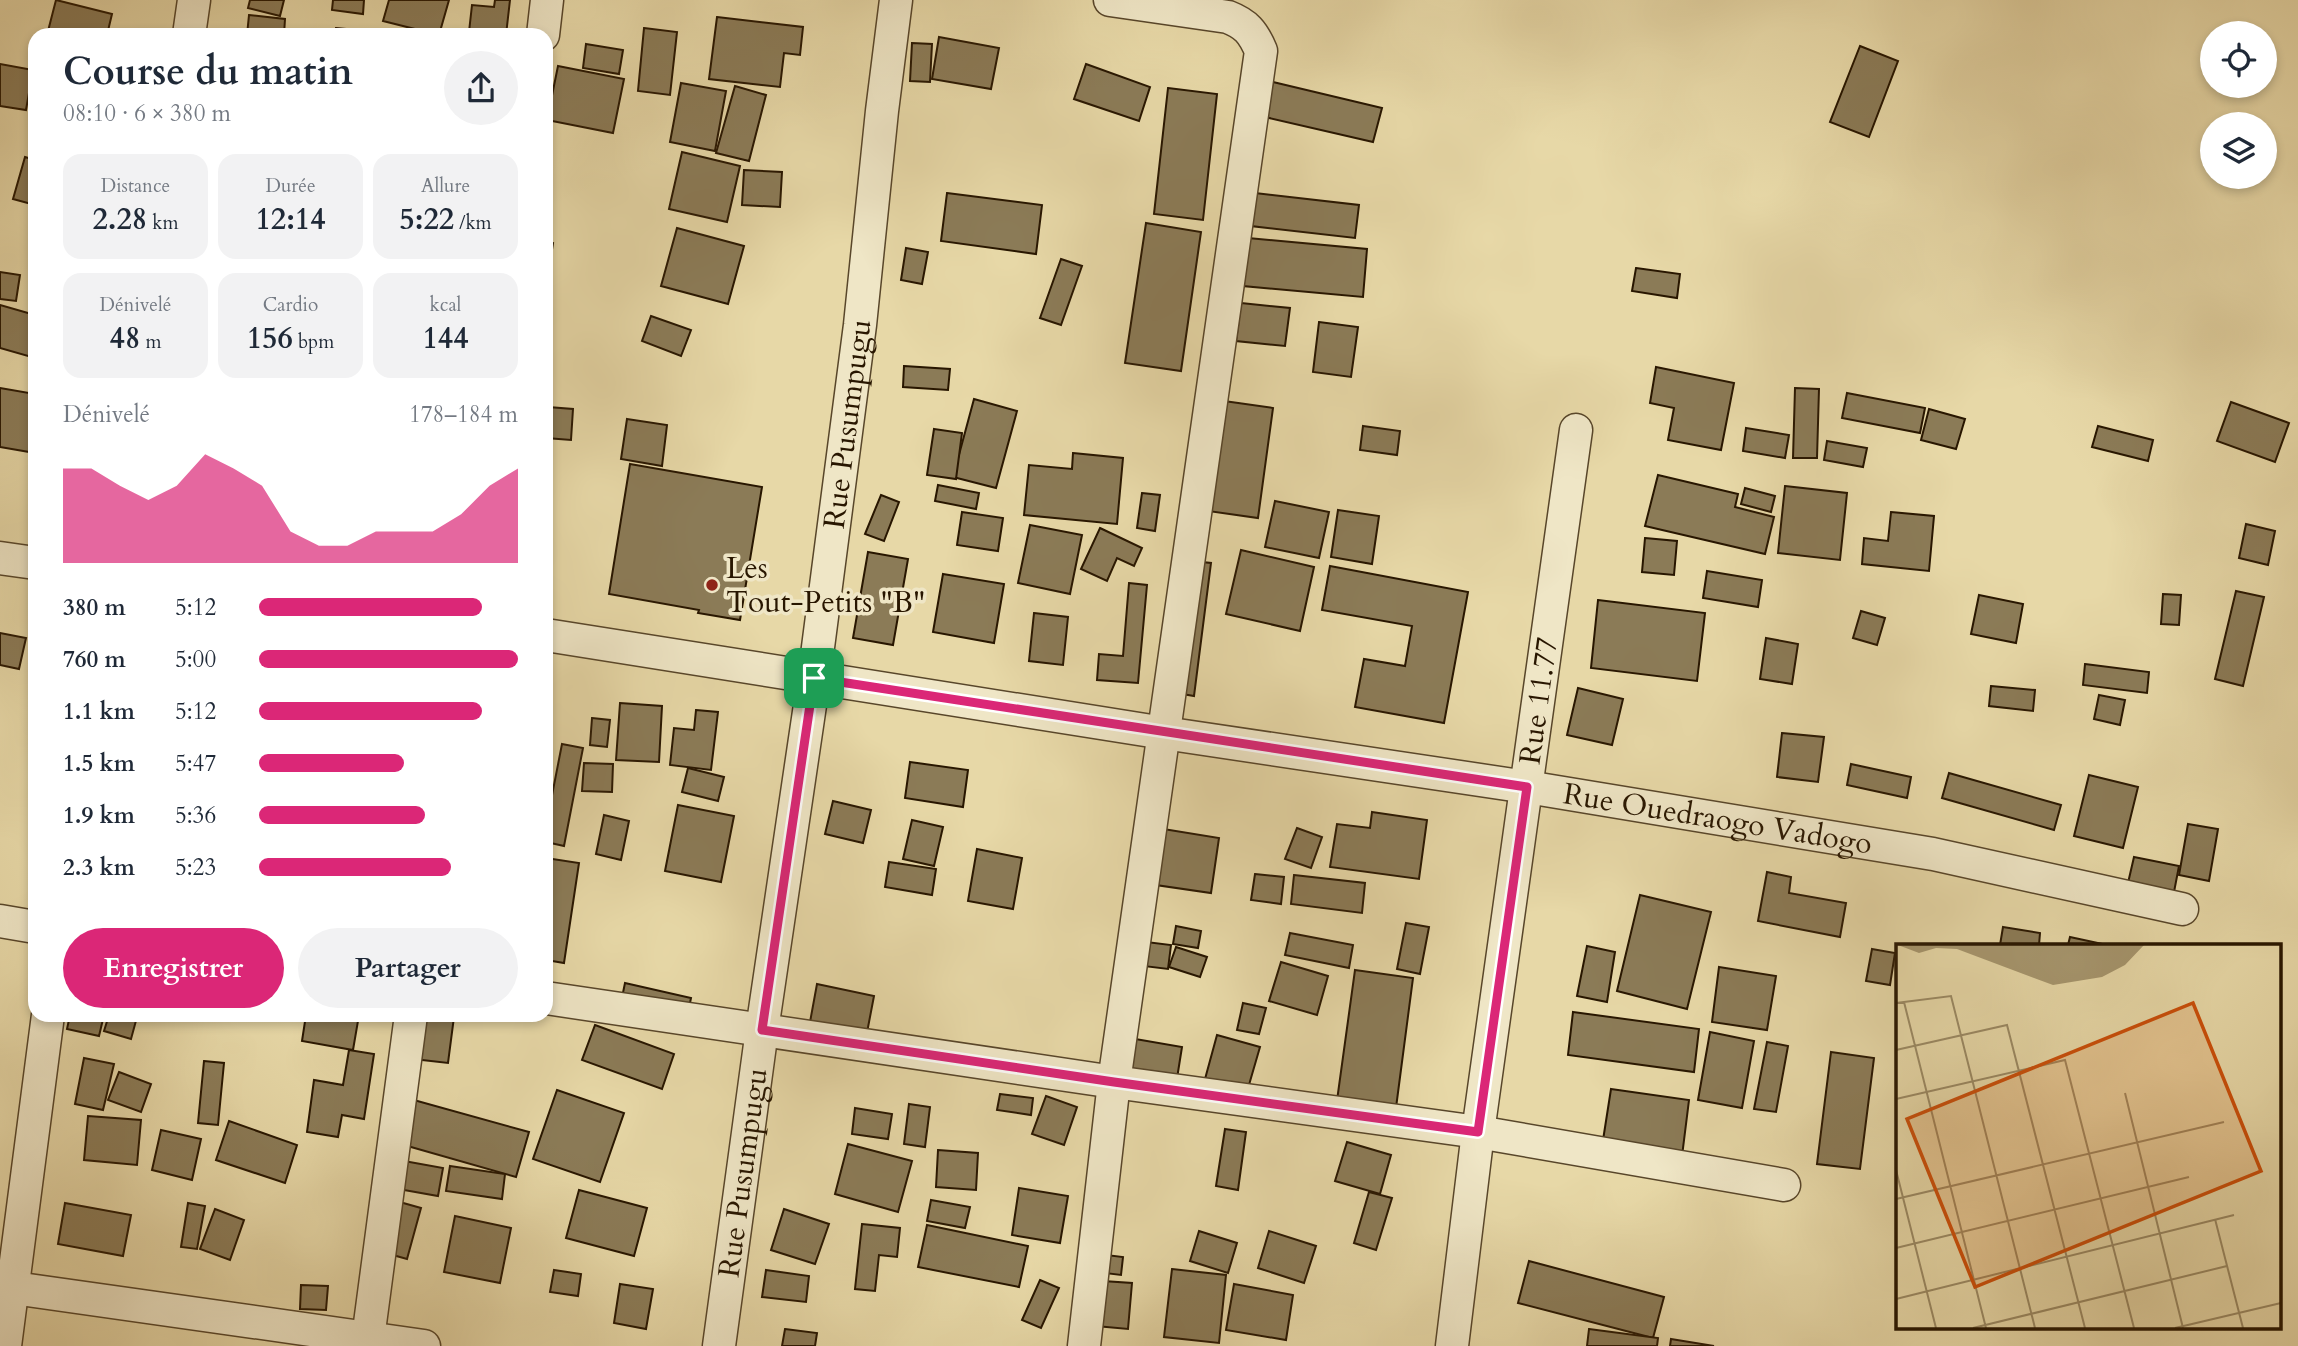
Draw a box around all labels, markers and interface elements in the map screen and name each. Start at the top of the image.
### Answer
map controls [2200,21,2277,189]
button: locate [2200,21,2277,98]
text: Course du matin [63,46,353,98]
button: share [444,51,518,125]
text: 08:10 · 6 × 380 m [63,98,231,129]
button: layers [2200,112,2277,189]
text: Distance [101,173,170,199]
text: Durée [265,173,316,199]
text: Allure [421,173,470,199]
text: 2.28 [92,199,147,240]
text: 12:14 [255,199,326,240]
text: 5:22 [399,199,454,240]
text: km [147,210,179,236]
text: /km [454,210,492,236]
text: Dénivelé [100,292,171,318]
text: Cardio [263,292,318,318]
text: kcal [430,292,461,318]
street label: Rue Pusumpugu [814,317,882,531]
text: 48 [110,318,140,359]
text: 156 [247,318,293,359]
text: 144 [422,318,469,359]
text: m [140,329,161,355]
text: bpm [293,329,334,355]
text: Dénivelé [63,399,150,430]
text: 178–184 m [409,399,518,430]
place label: Les Tout-Petits "B" [726,548,925,623]
marker: Les Tout-Petits "B" [704,577,720,593]
text: 380 m [63,592,126,623]
text: 5:12 [175,592,216,623]
street label: Rue 11.77 [1510,635,1568,767]
text: 760 m [63,644,126,675]
text: 5:00 [175,644,216,675]
pin [784,648,844,708]
icon: arrive [795,659,833,697]
text: 1.1 km [63,696,135,727]
text: 5:12 [175,696,216,727]
text: 1.5 km [63,748,135,779]
text: 5:47 [175,748,216,779]
street label: Rue Ouedraogo Vadogo [1560,773,1875,865]
text: 1.9 km [63,800,135,831]
text: 5:36 [175,800,216,831]
text: 2.3 km [63,852,135,883]
text: 5:23 [175,852,216,883]
button: Enregistrer [63,928,284,1008]
button: Partager [298,928,518,1008]
inset map [1896,944,2280,1328]
street label: Rue Pusumpugu [709,1065,778,1280]

